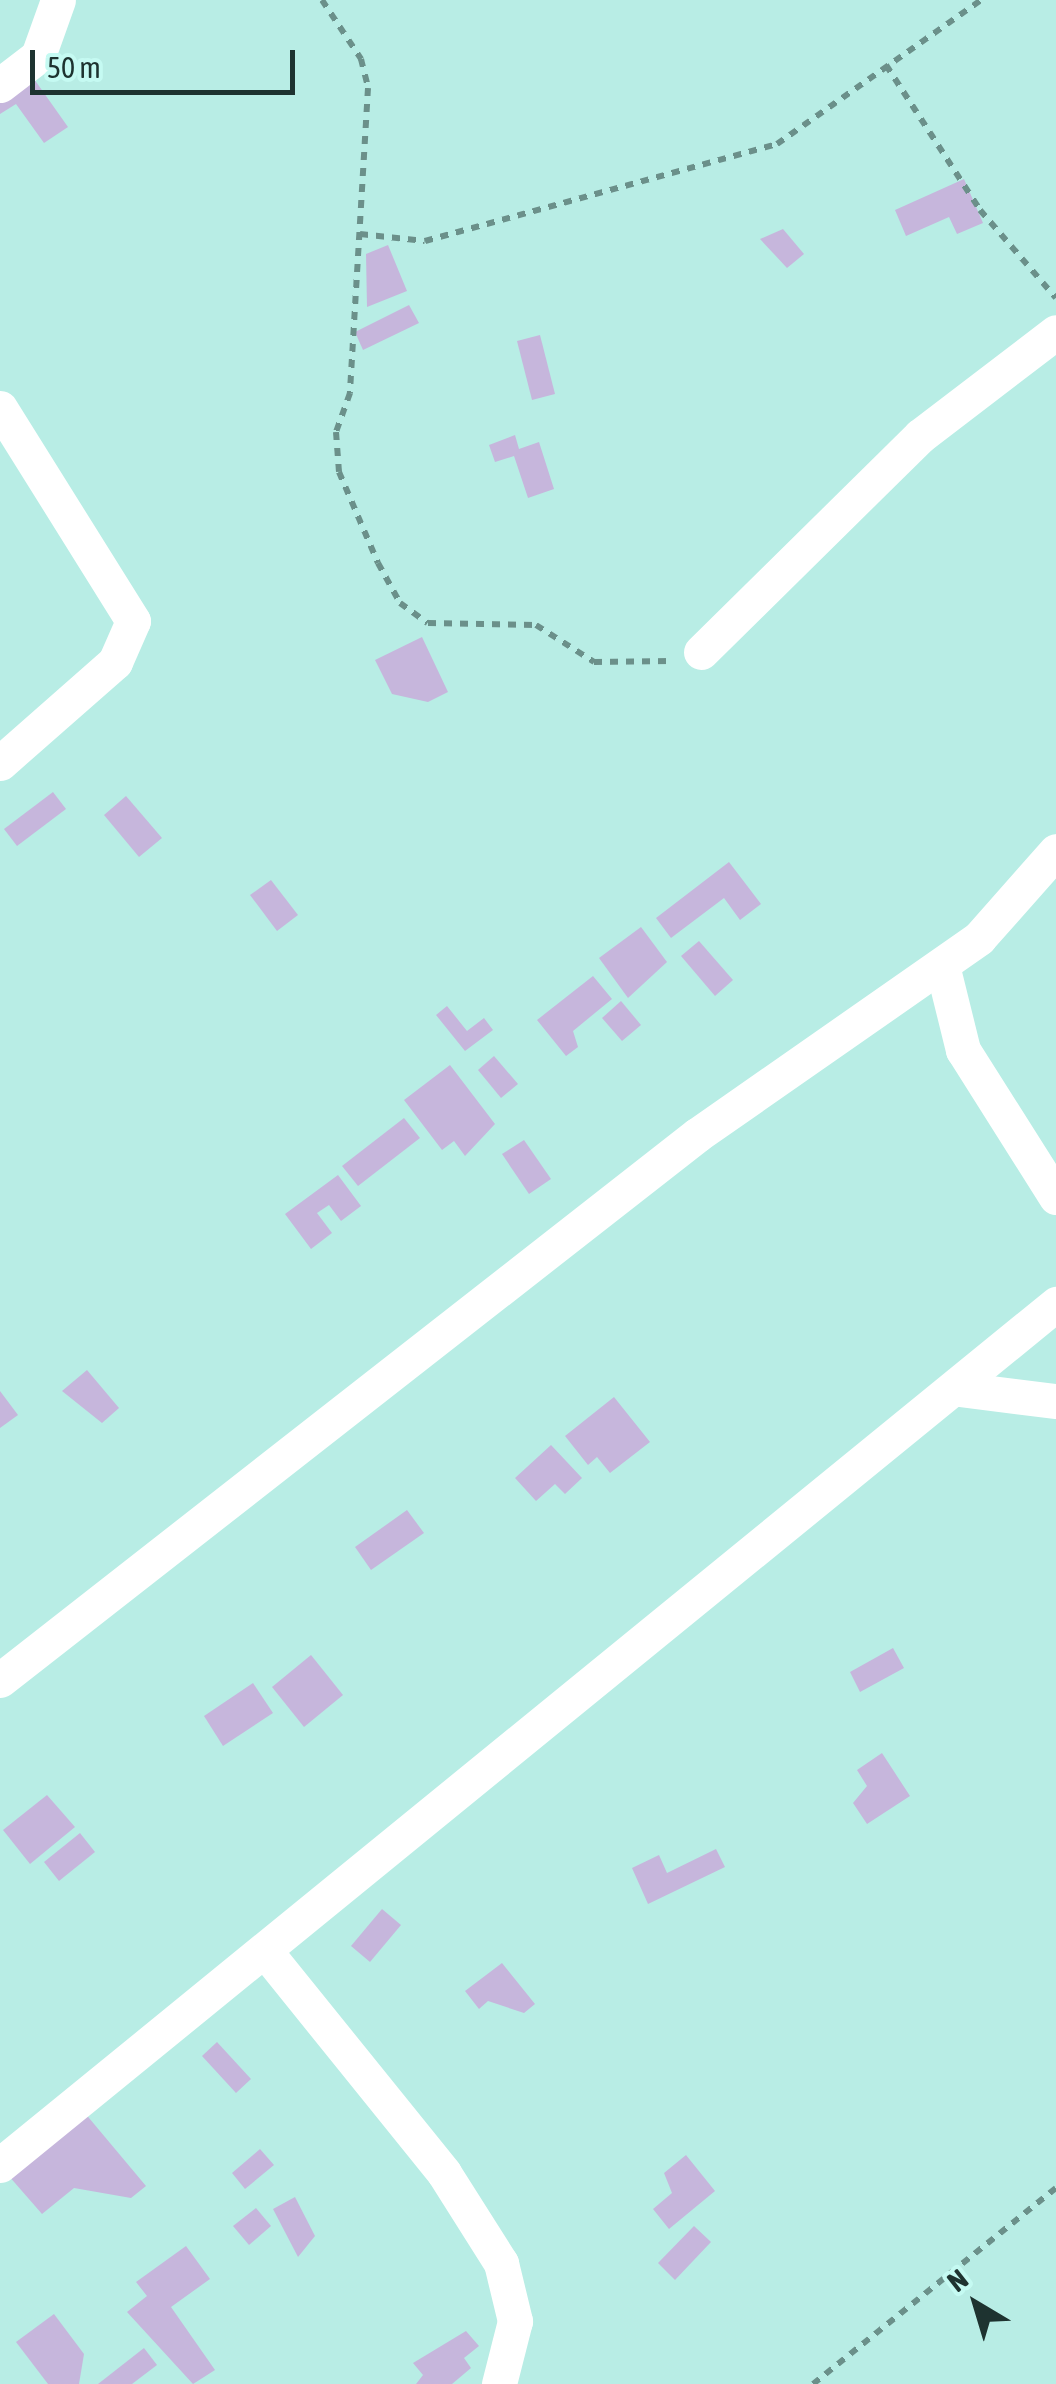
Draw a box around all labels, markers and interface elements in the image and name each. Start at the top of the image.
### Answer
scale bar [35,30,300,92]
text: 50 m [47,50,101,84]
north arrow [926,2254,1026,2354]
text: N [941,2263,974,2298]

